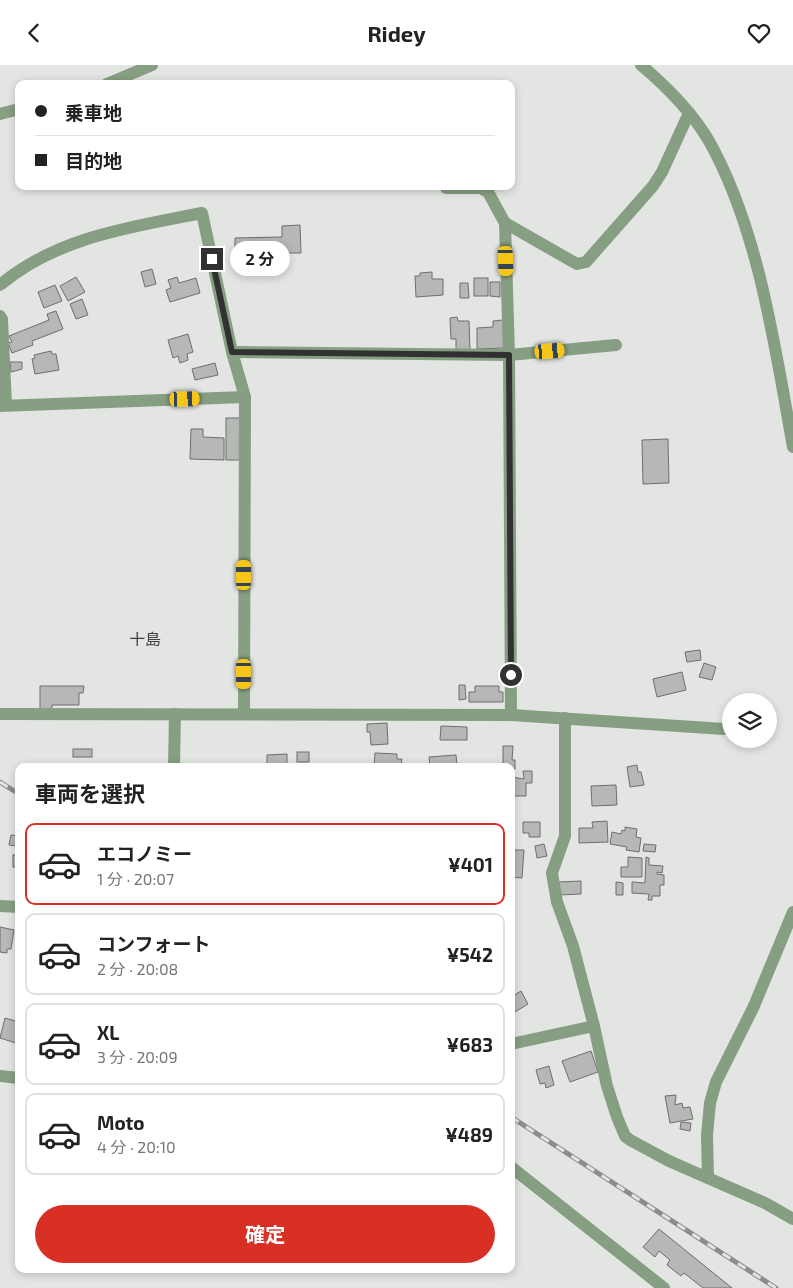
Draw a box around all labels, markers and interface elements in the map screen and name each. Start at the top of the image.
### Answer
icon: back [20,19,48,47]
icon: heart [745,19,773,47]
text: Ridey [367,20,426,46]
text: 乗車地 [65,101,122,124]
text: 目的地 [65,149,122,172]
callout: 2 分 [230,241,290,277]
car [497,246,514,276]
route end [201,248,223,270]
text: 2 分 [246,249,274,268]
car [534,342,565,360]
car [169,391,200,407]
car [236,560,251,590]
district label: 十島 [129,629,161,648]
car [236,659,251,689]
route start [500,664,522,686]
map controls [722,693,777,748]
button: layers [722,693,777,748]
text: 車両を選択 [35,780,145,806]
icon: car [37,842,82,887]
text: エコノミー [97,842,192,865]
text: ¥401 [448,853,493,876]
text: 1 分 · 20:07 [97,869,174,888]
icon: car [37,932,82,977]
text: コンフォート [97,932,210,955]
text: ¥542 [447,943,493,966]
text: 2 分 · 20:08 [97,959,178,978]
text: XL [97,1021,119,1044]
icon: car [37,1022,82,1067]
text: ¥683 [447,1033,493,1056]
text: 3 分 · 20:09 [97,1047,178,1066]
text: Moto [97,1111,145,1134]
icon: car [37,1112,82,1157]
text: ¥489 [445,1123,493,1146]
text: 4 分 · 20:10 [97,1137,176,1156]
button: 確定 [35,1205,495,1263]

